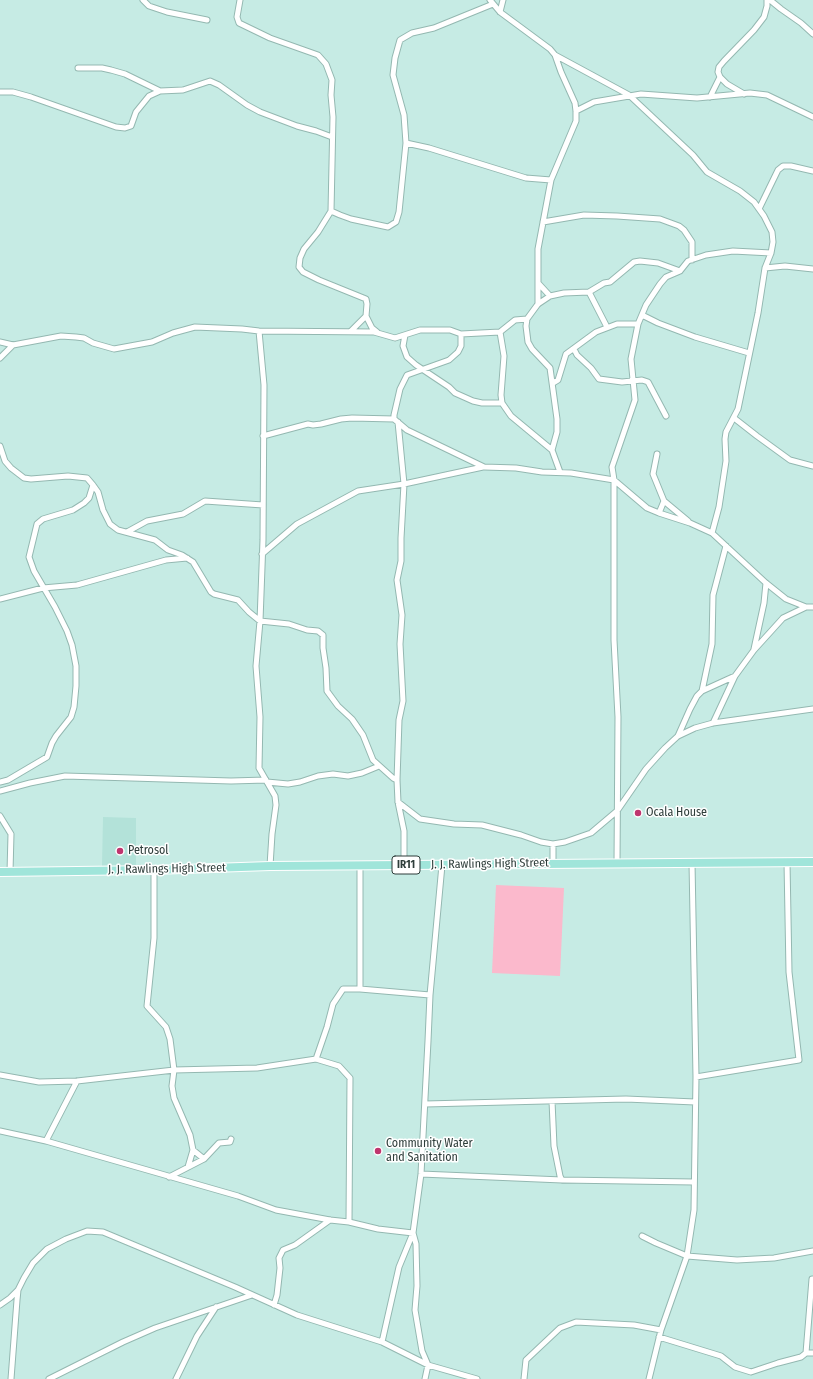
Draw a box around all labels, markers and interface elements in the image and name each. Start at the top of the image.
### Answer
place label: Ocala House [646,806,707,820]
marker: Ocala House [633,808,643,818]
place label: Petrosol [128,844,169,858]
marker: Petrosol [115,846,125,856]
road number: IR11 [392,856,420,874]
street label: J. J. Rawlings High Street [431,856,549,872]
street label: J. J. Rawlings High Street [108,861,226,877]
place label: Community Water and Sanitation [386,1137,473,1165]
marker: Community Water and Sanitation [373,1146,383,1156]

